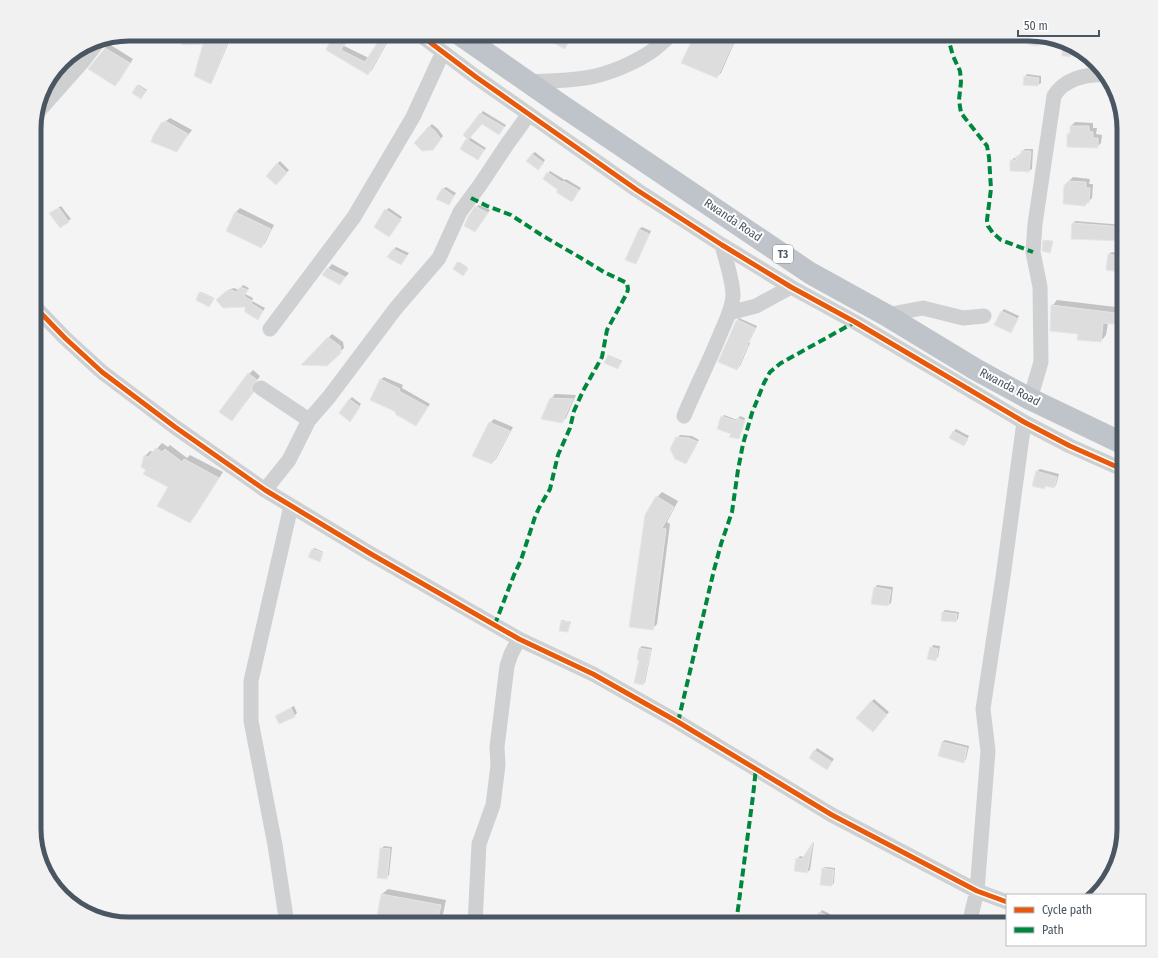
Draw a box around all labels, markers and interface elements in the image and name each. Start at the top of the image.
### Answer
scale bar [1018,12,1099,38]
text: 50 m [1024,19,1048,33]
street label: Rwanda Road [702,196,764,244]
road number: T3 [773,245,793,263]
street label: Rwanda Road [977,365,1043,409]
legend [1006,894,1146,946]
text: Cycle path [1042,903,1092,917]
text: Path [1042,923,1064,937]

